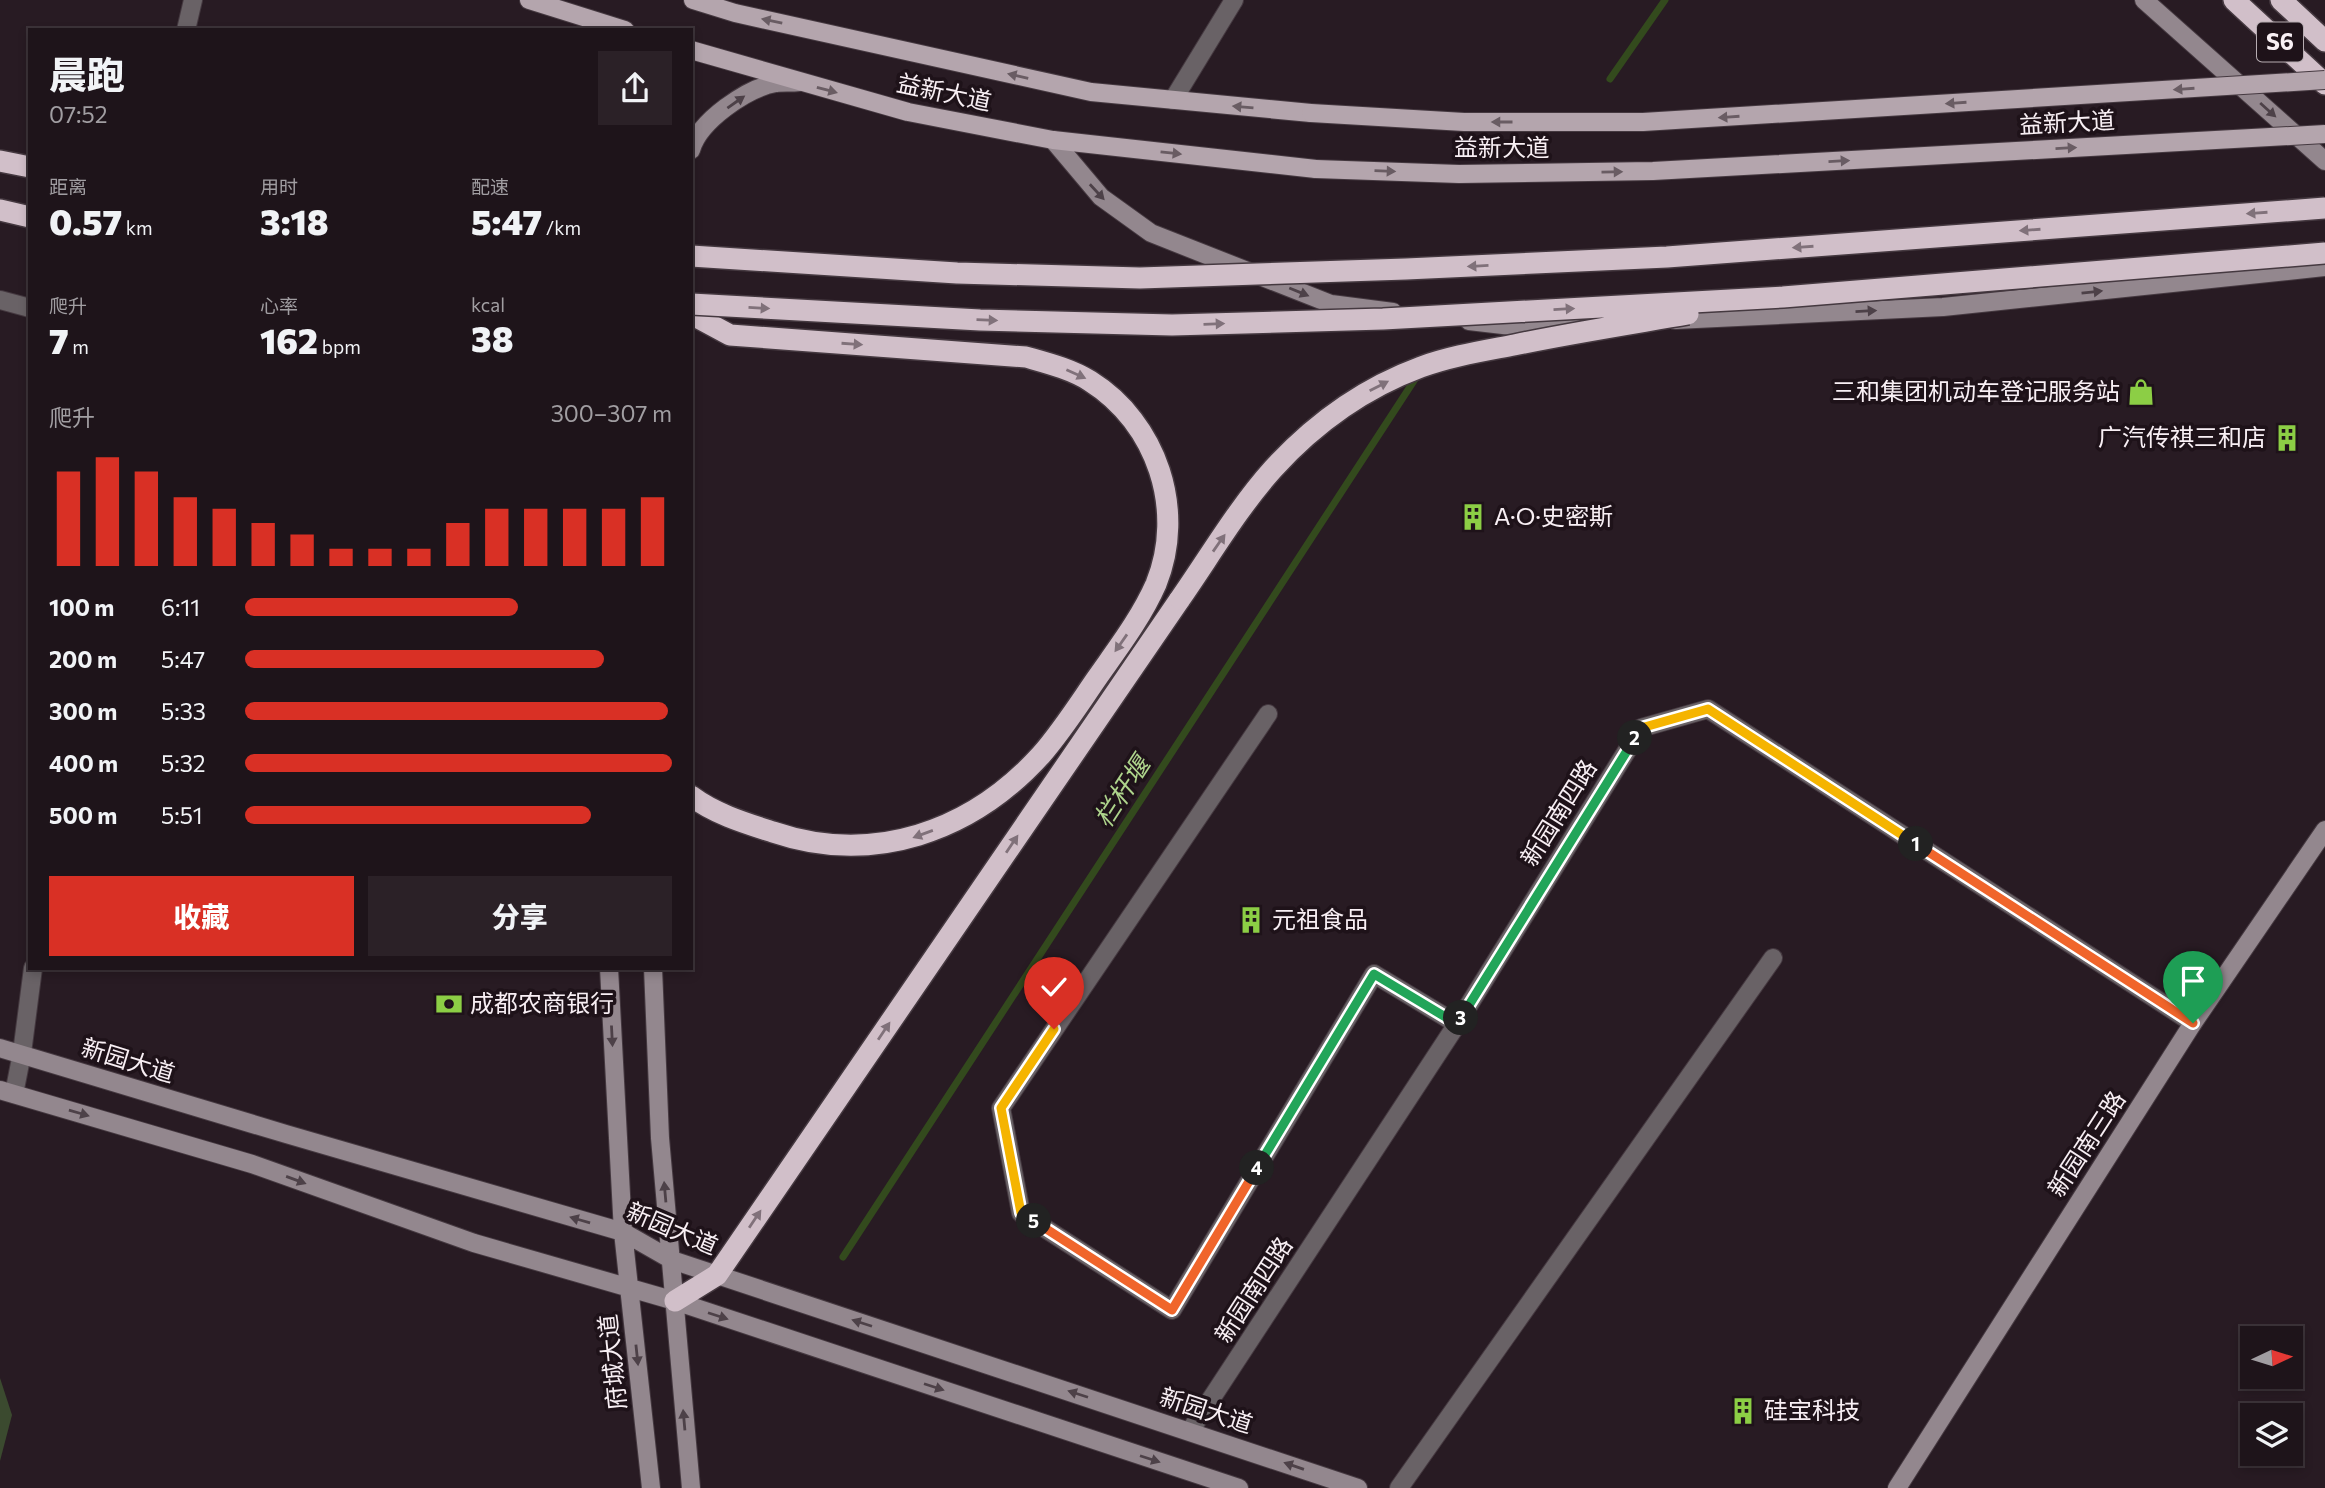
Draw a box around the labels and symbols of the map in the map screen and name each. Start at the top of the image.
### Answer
one-way arrow [761,16,783,27]
road number: S6 [2257,22,2303,61]
street label: 益新大道 [894,67,994,116]
one-way arrow [1007,70,1029,81]
one-way arrow [2172,83,2194,94]
one-way arrow [816,85,838,96]
one-way arrow [726,96,745,109]
one-way arrow [1945,97,1967,108]
one-way arrow [1232,101,1254,112]
one-way arrow [2259,102,2276,118]
street label: 益新大道 [2018,105,2116,138]
one-way arrow [1718,112,1740,123]
one-way arrow [1491,116,1513,128]
street label: 益新大道 [1454,132,1550,161]
one-way arrow [2056,142,2078,153]
one-way arrow [1160,148,1182,159]
one-way arrow [1829,155,1851,166]
one-way arrow [1374,166,1396,177]
one-way arrow [1601,166,1623,177]
one-way arrow [1089,183,1105,200]
one-way arrow [2246,208,2268,219]
one-way arrow [2019,225,2041,236]
one-way arrow [1792,242,1814,253]
one-way arrow [1467,260,1489,271]
one-way arrow [1289,286,1310,297]
one-way arrow [2082,286,2104,297]
one-way arrow [749,302,771,313]
one-way arrow [1553,303,1575,314]
one-way arrow [1855,305,1877,316]
one-way arrow [976,314,998,325]
one-way arrow [1203,318,1225,329]
one-way arrow [841,339,863,350]
one-way arrow [1066,368,1086,380]
place label: 三和集团机动车登记服务站 [1832,376,2120,405]
shop icon: 三和集团机动车登记服务站 [2126,377,2156,407]
one-way arrow [1369,380,1389,391]
place label: 广汽传祺三和店 [2098,422,2266,451]
building icon: 广汽传祺三和店 [2272,423,2302,453]
place label: A·O·史密斯 [1494,501,1613,530]
building icon: A·O·史密斯 [1458,502,1488,532]
one-way arrow [1212,534,1226,552]
one-way arrow [1114,634,1128,652]
pin: 2 [1618,720,1652,756]
water label: 栏杆堰 [1086,747,1157,832]
street label: 新园南四路 [1514,754,1602,871]
pin: 1 [1898,826,1934,862]
one-way arrow [913,829,934,840]
one-way arrow [1005,834,1018,853]
place label: 元祖食品 [1272,904,1368,933]
building icon: 元祖食品 [1236,905,1266,935]
pin [2163,951,2223,1023]
pin [1024,957,1084,1029]
place label: 成都农商银行 [470,988,614,1017]
bank icon: 成都农商银行 [434,989,464,1019]
pin: 3 [1444,1000,1478,1036]
one-way arrow [877,1022,891,1040]
one-way arrow [607,1025,618,1047]
street label: 新园大道 [78,1032,179,1087]
street label: 新园南三路 [2041,1085,2131,1201]
one-way arrow [69,1108,90,1118]
pin: 4 [1240,1150,1274,1186]
one-way arrow [286,1174,307,1185]
one-way arrow [660,1181,671,1203]
street label: 新园大道 [623,1196,722,1260]
pin: 5 [1016,1204,1052,1238]
one-way arrow [748,1210,762,1228]
one-way arrow [569,1214,590,1224]
street label: 新园南四路 [1208,1231,1298,1347]
one-way arrow [708,1312,729,1322]
street label: 府城大道 [592,1313,631,1411]
one-way arrow [851,1317,872,1328]
north arrow [2240,1326,2303,1390]
one-way arrow [632,1345,643,1367]
street label: 新园大道 [1156,1381,1257,1438]
one-way arrow [924,1383,945,1393]
one-way arrow [1067,1388,1088,1399]
place label: 硅宝科技 [1764,1395,1860,1424]
building icon: 硅宝科技 [1728,1396,1758,1426]
one-way arrow [678,1409,689,1431]
one-way arrow [1140,1454,1161,1464]
one-way arrow [1283,1460,1304,1471]

